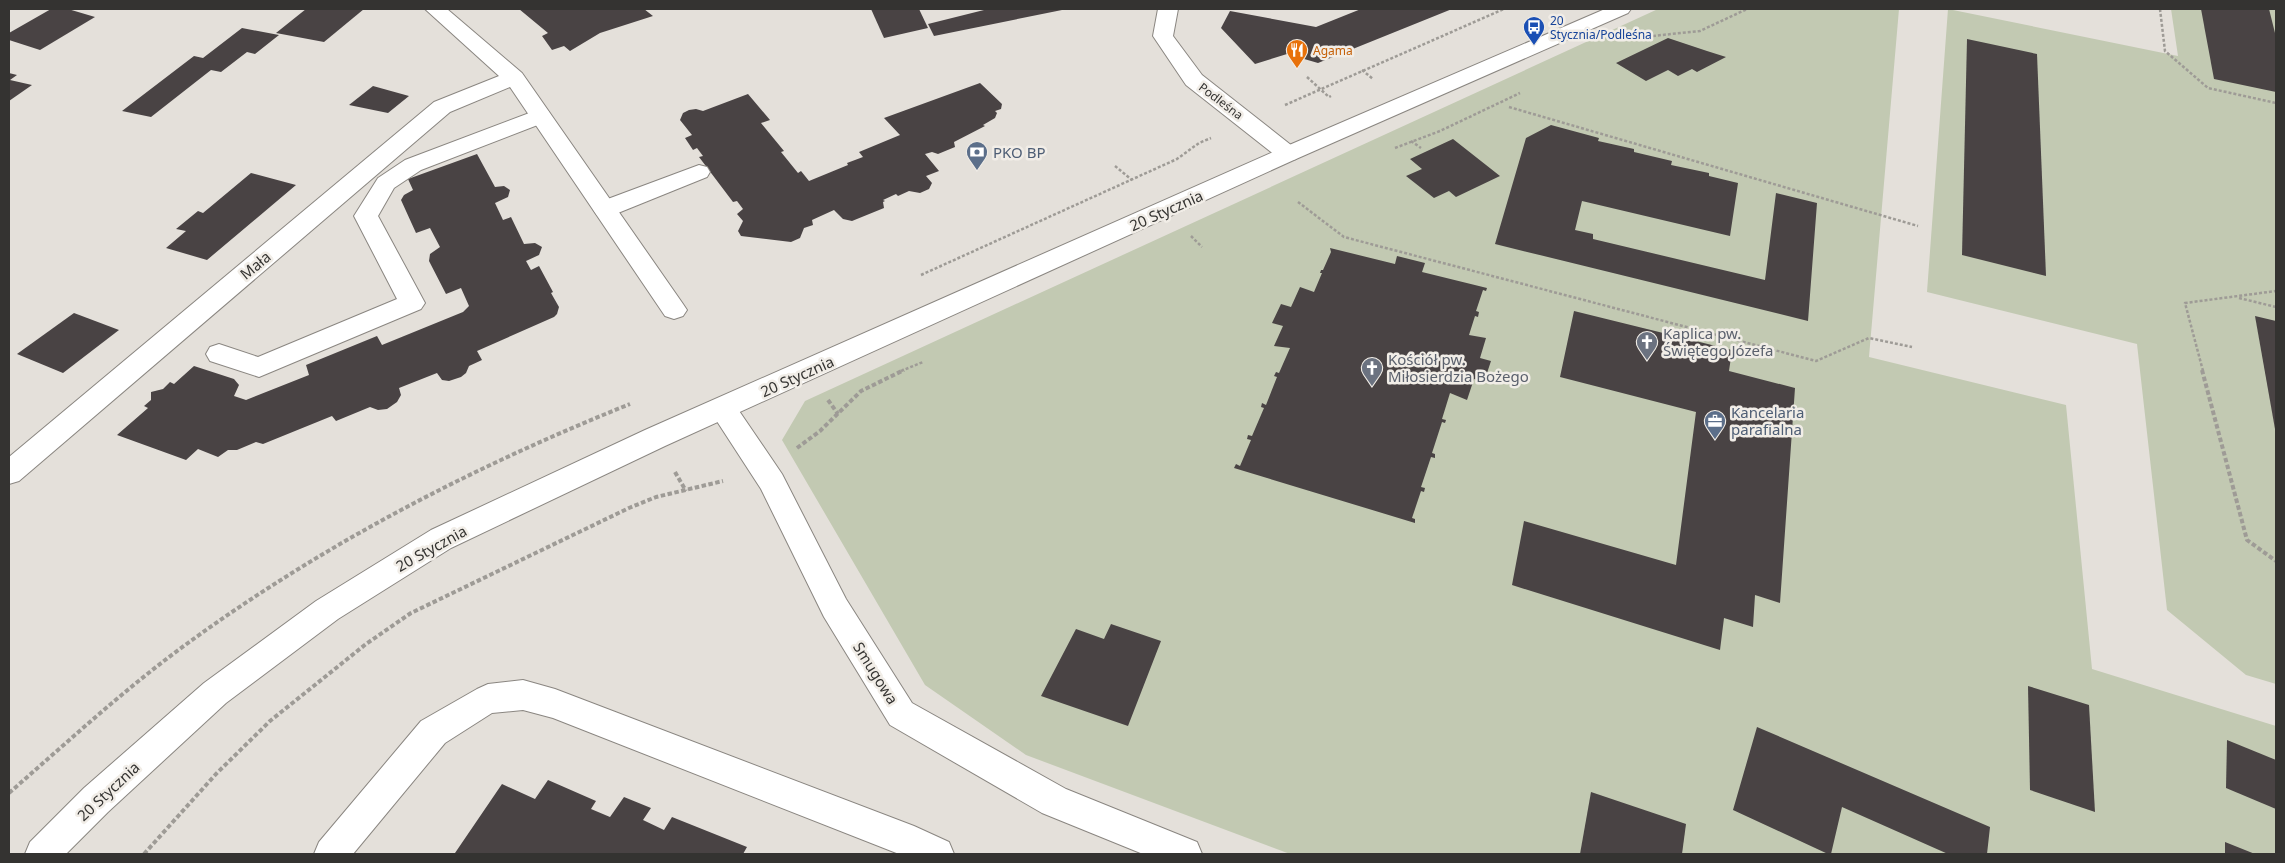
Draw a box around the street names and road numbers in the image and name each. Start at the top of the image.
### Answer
street label: Podleśna [1195,79,1247,123]
street label: 20 Stycznia [1126,185,1206,235]
street label: Mała [235,246,275,284]
street label: 20 Stycznia [757,351,837,401]
street label: 20 Stycznia [392,520,470,576]
street label: Smugowa [849,638,903,708]
street label: 20 Stycznia [73,757,143,825]

